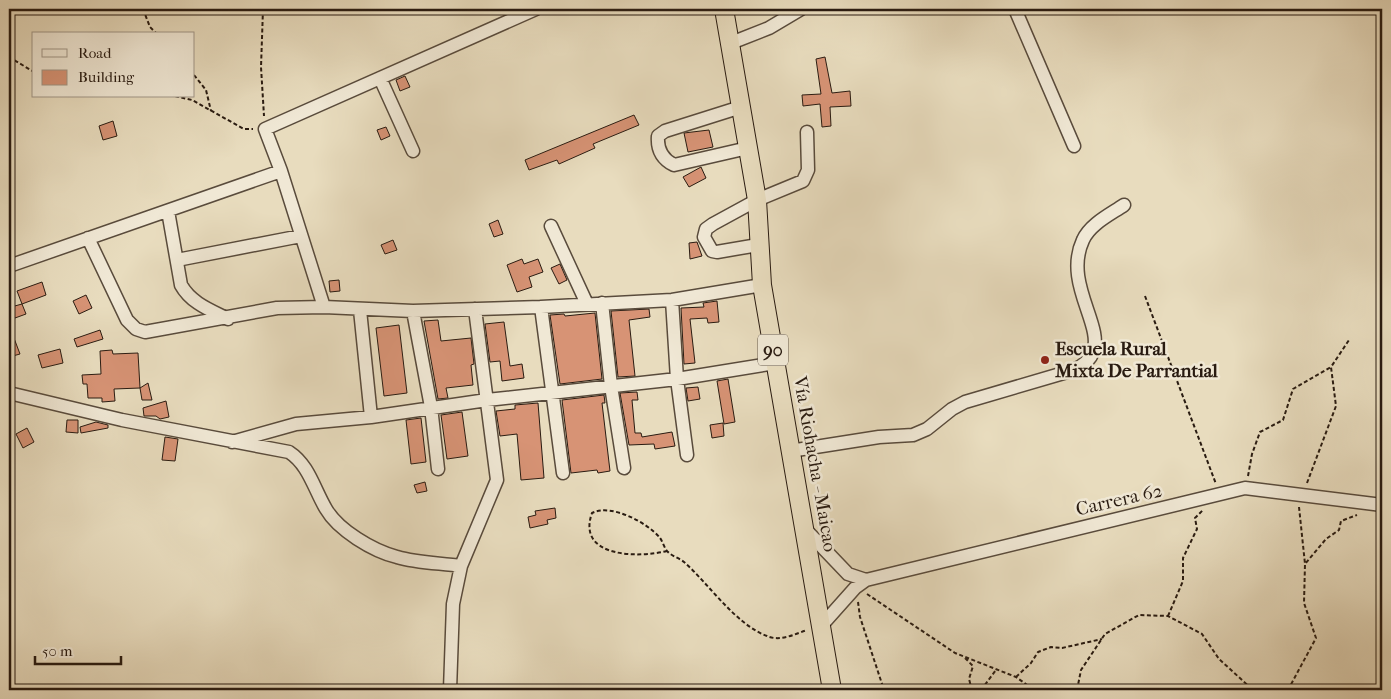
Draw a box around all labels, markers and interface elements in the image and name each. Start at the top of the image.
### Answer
legend [32,32,195,98]
text: Road [78,44,112,62]
text: Building [78,68,135,86]
road number: 90 [758,334,788,366]
place label: Escuela Rural Mixta De Parrantial [1054,338,1219,382]
marker: Escuela Rural Mixta De Parrantial [1039,354,1051,366]
street label: Vía Riohacha - Maicao [789,374,841,554]
street label: Carrera 62 [1074,479,1165,521]
scale bar [35,634,121,666]
text: 50 m [42,642,73,660]

